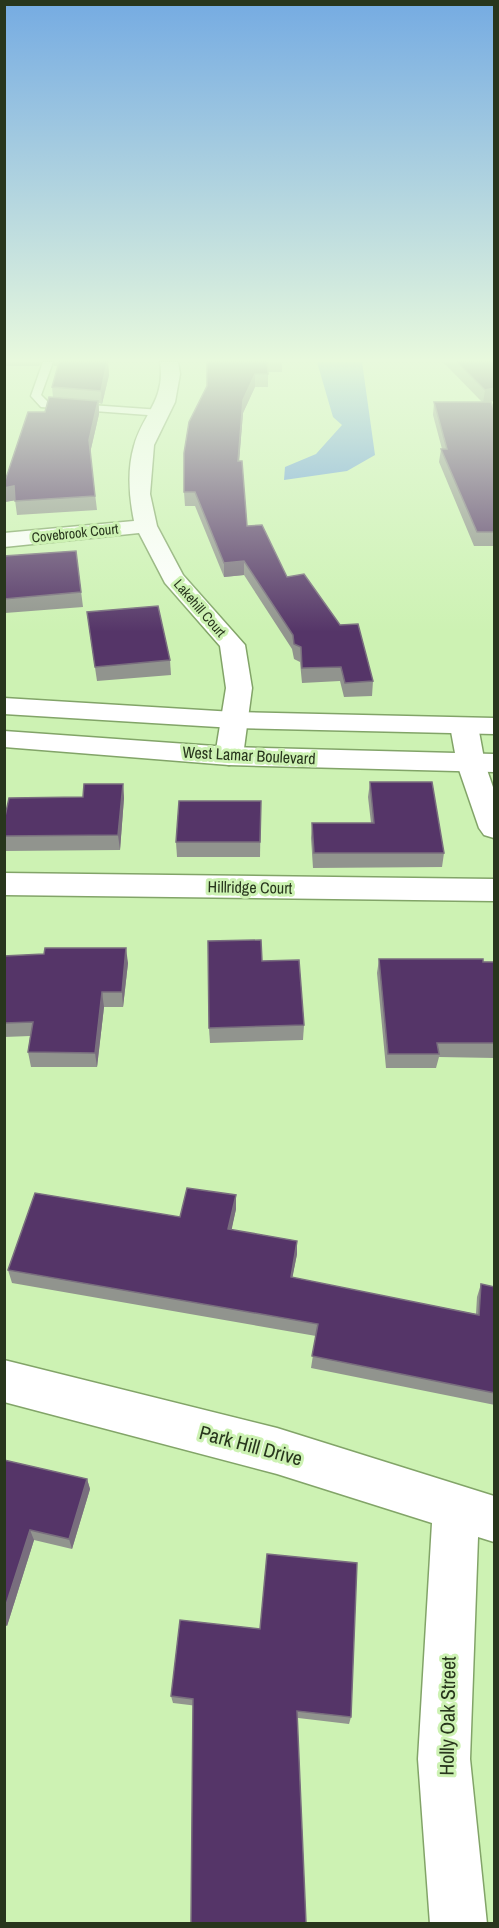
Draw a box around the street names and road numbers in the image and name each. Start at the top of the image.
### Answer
street label: Covebrook Court [31,520,119,546]
street label: Lakehill Court [170,575,230,641]
street label: West Lamar Boulevard [182,741,316,769]
street label: Hillridge Court [208,875,293,899]
street label: Park Hill Drive [196,1418,306,1472]
street label: Holly Oak Street [432,1656,462,1776]

